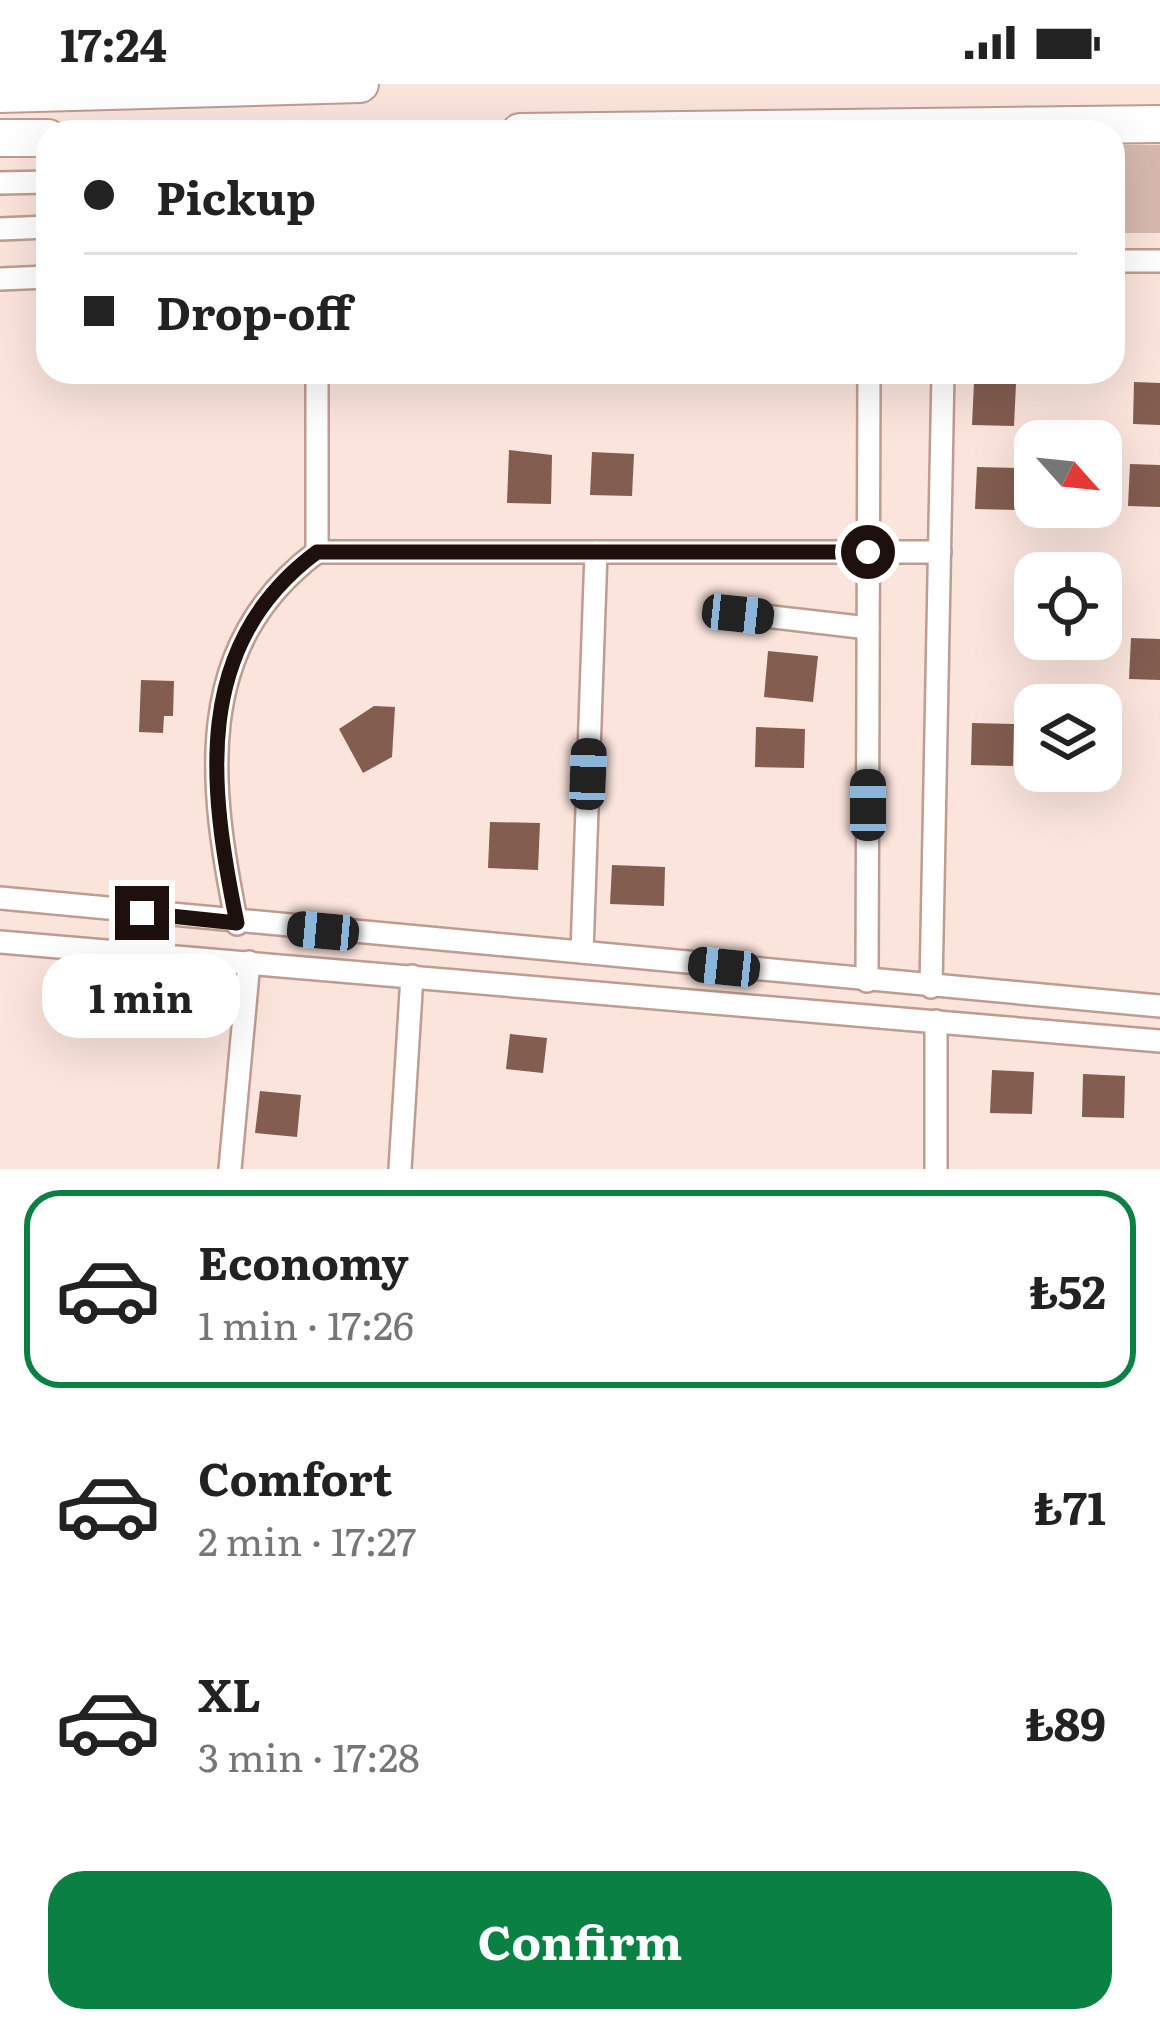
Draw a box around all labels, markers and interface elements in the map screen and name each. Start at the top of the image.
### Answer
text: 17:24 [60,9,167,76]
text: Pickup [156,162,316,229]
text: Drop-off [156,277,352,344]
north arrow [1014,420,1122,528]
map controls [1014,420,1122,792]
route start [841,525,895,579]
button: locate [1014,552,1122,660]
car [700,592,776,636]
button: layers [1014,684,1122,792]
car [569,737,607,811]
car [850,769,886,841]
route end [115,886,169,940]
car [286,910,360,952]
car [686,945,762,989]
callout: 1 min [43,955,241,1039]
text: 1 min [89,967,193,1025]
text: Economy [198,1227,409,1294]
icon: car [54,1235,162,1343]
text: ₺52 [1029,1256,1106,1323]
text: 1 min · 17:26 [198,1294,414,1352]
text: Comfort [198,1443,392,1510]
icon: car [54,1451,162,1559]
text: ₺71 [1033,1472,1106,1539]
text: 2 min · 17:27 [198,1510,416,1568]
text: XL [198,1659,261,1726]
icon: car [54,1667,162,1775]
text: ₺89 [1025,1688,1106,1755]
text: 3 min · 17:28 [198,1726,420,1784]
button: Confirm [48,1871,1112,2009]

